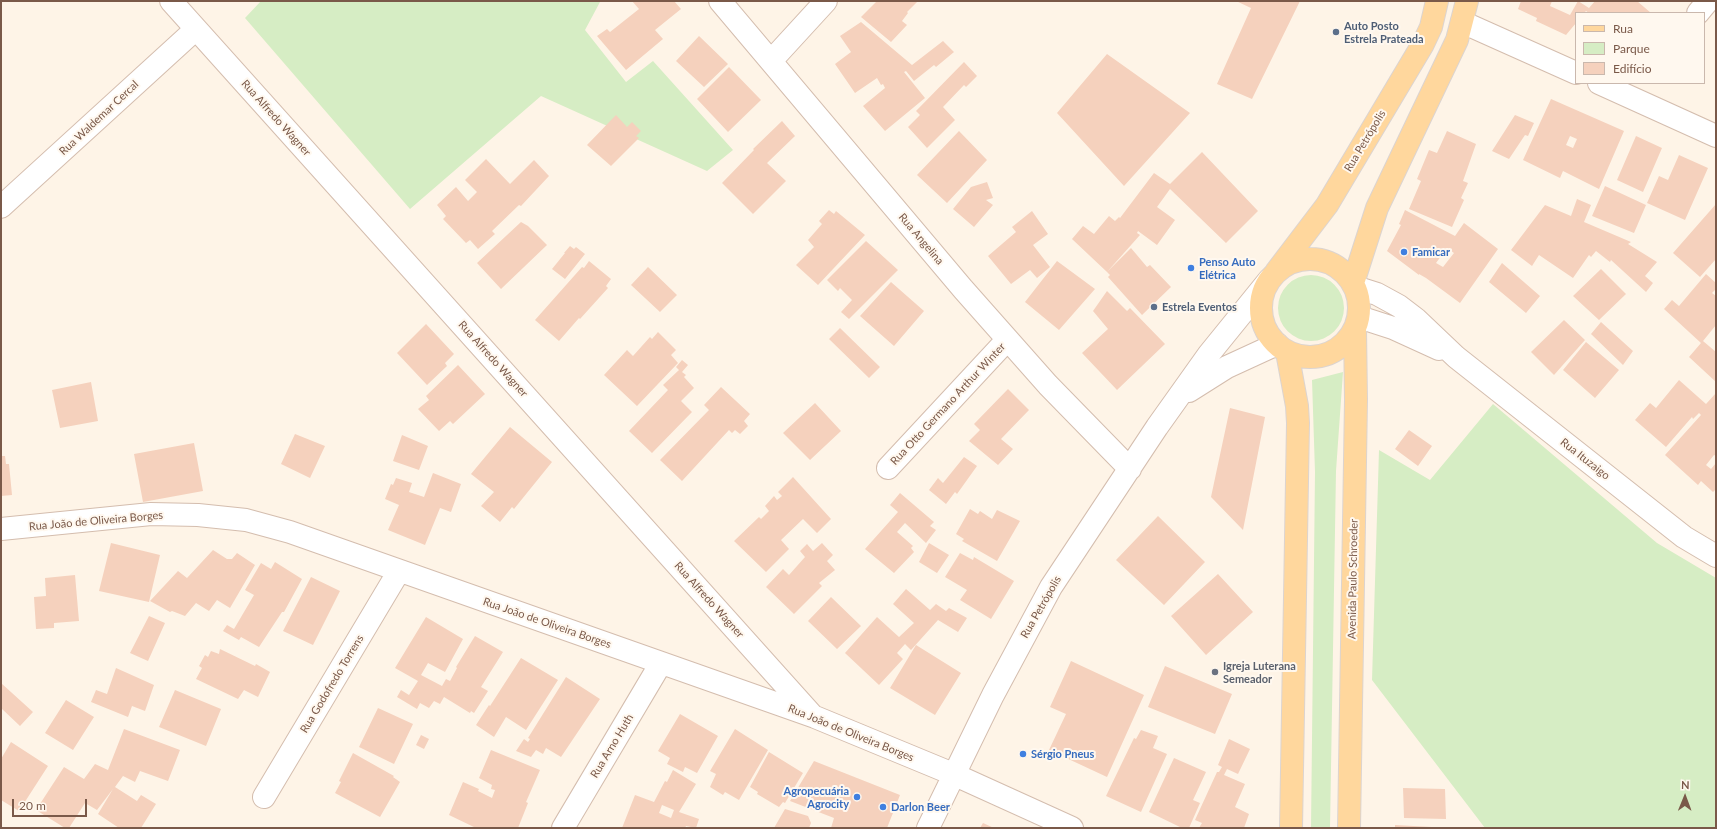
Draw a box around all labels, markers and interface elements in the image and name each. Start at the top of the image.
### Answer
legend [1575,12,1705,84]
place label: Auto Posto Estrela Prateada [1344,19,1424,45]
text: Rua [1613,21,1633,36]
marker: Auto Posto Estrela Prateada [1331,27,1341,37]
text: Parque [1613,41,1650,56]
text: Edifício [1613,61,1652,76]
street label: Rua Alfredo Wagner [238,77,314,159]
street label: Rua Waldemar Cercal [57,78,141,158]
street label: Rua Petrópolis [1341,108,1389,174]
street label: Rua Angelina [896,211,946,267]
place label: Famicar [1412,245,1450,259]
marker: Famicar [1399,247,1409,257]
place label: Penso Auto Elétrica [1199,255,1256,281]
marker: Penso Auto Elétrica [1186,263,1196,273]
place label: Estrela Eventos [1162,300,1237,314]
marker: Estrela Eventos [1149,302,1159,312]
street label: Rua Alfredo Wagner [455,318,531,400]
street label: Rua Otto Germano Arthur Winter [888,340,1008,468]
street label: Rua Ituzaigo [1558,436,1612,482]
street label: Rua João de Oliveira Borges [28,509,164,533]
street label: Avenida Paulo Schroeder [1345,519,1361,639]
street label: Rua Alfredo Wagner [671,559,747,641]
street label: Rua Petrópolis [1018,574,1064,640]
street label: Rua João de Oliveira Borges [481,595,613,651]
street label: Rua Godofredo Torrens [297,633,367,735]
place label: Igreja Luterana Semeador [1223,659,1296,685]
marker: Igreja Luterana Semeador [1210,667,1220,677]
street label: Rua João de Oliveira Borges [786,702,916,764]
street label: Rua Arno Huth [588,712,636,780]
place label: Sérgio Pneus [1031,747,1094,761]
marker: Sérgio Pneus [1018,749,1028,759]
north arrow [1665,777,1705,817]
text: N [1681,778,1690,791]
place label: Agropecuária Agrocity [784,784,849,810]
scale bar [14,791,89,817]
marker: Agropecuária Agrocity [852,792,862,802]
text: 20 m [19,798,46,813]
place label: Darlon Beer [891,800,950,814]
marker: Darlon Beer [878,802,888,812]

